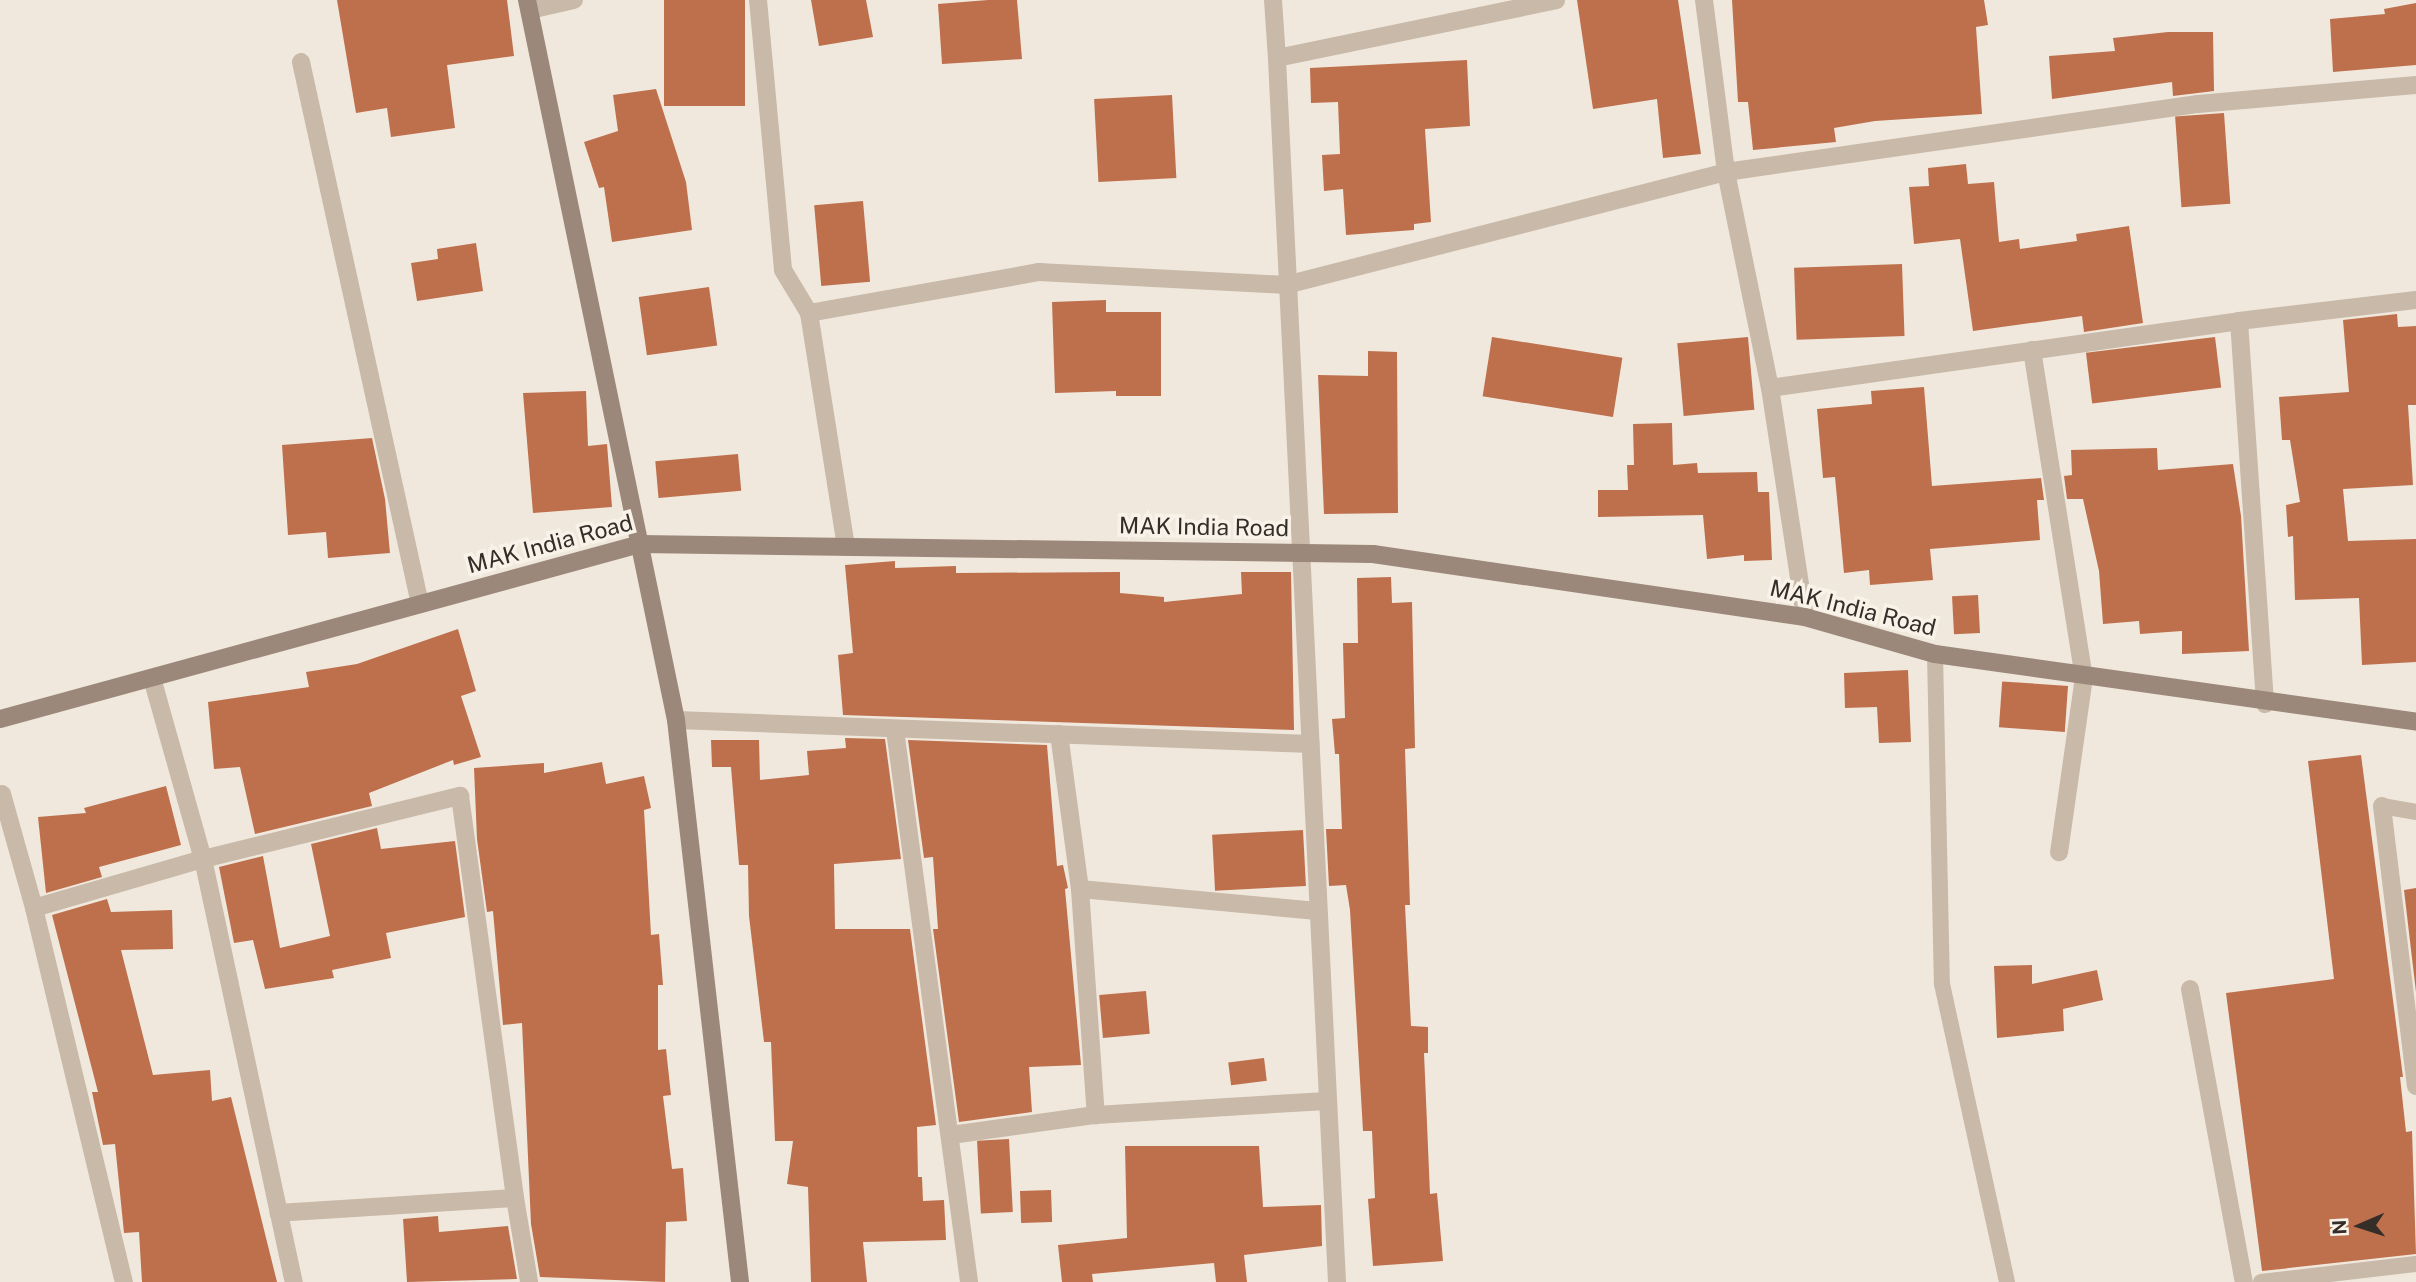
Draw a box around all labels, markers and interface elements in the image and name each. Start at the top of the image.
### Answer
street label: MAK India Road [464,509,636,579]
street label: MAK India Road [1119,512,1289,542]
street label: MAK India Road [1767,574,1939,642]
north arrow [2325,1191,2395,1261]
text: N [2328,1219,2350,1235]

